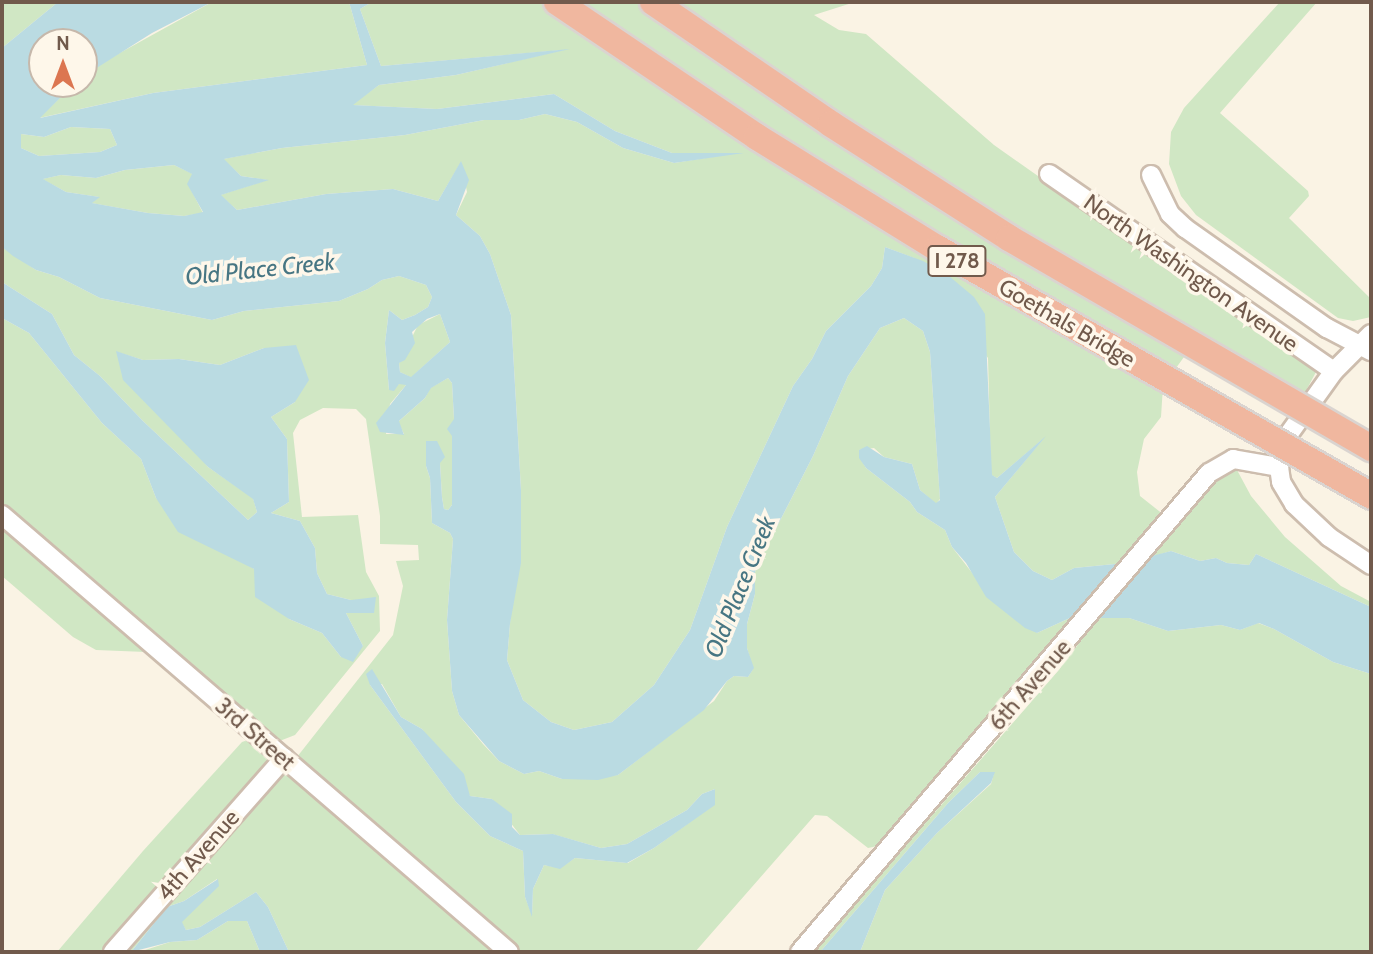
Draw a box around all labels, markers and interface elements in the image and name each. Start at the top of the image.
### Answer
north arrow [28,28,98,98]
text: N [56,32,70,55]
street label: North Washington Avenue [1078,188,1304,358]
road number: I 278 [927,244,987,278]
water label: Old Place Creek [184,247,336,291]
street label: Goethals Bridge [994,273,1140,373]
water label: Old Place Creek [699,512,781,662]
street label: 6th Avenue [983,634,1077,736]
street label: 3rd Street [210,692,300,776]
street label: 4th Avenue [151,804,245,906]

